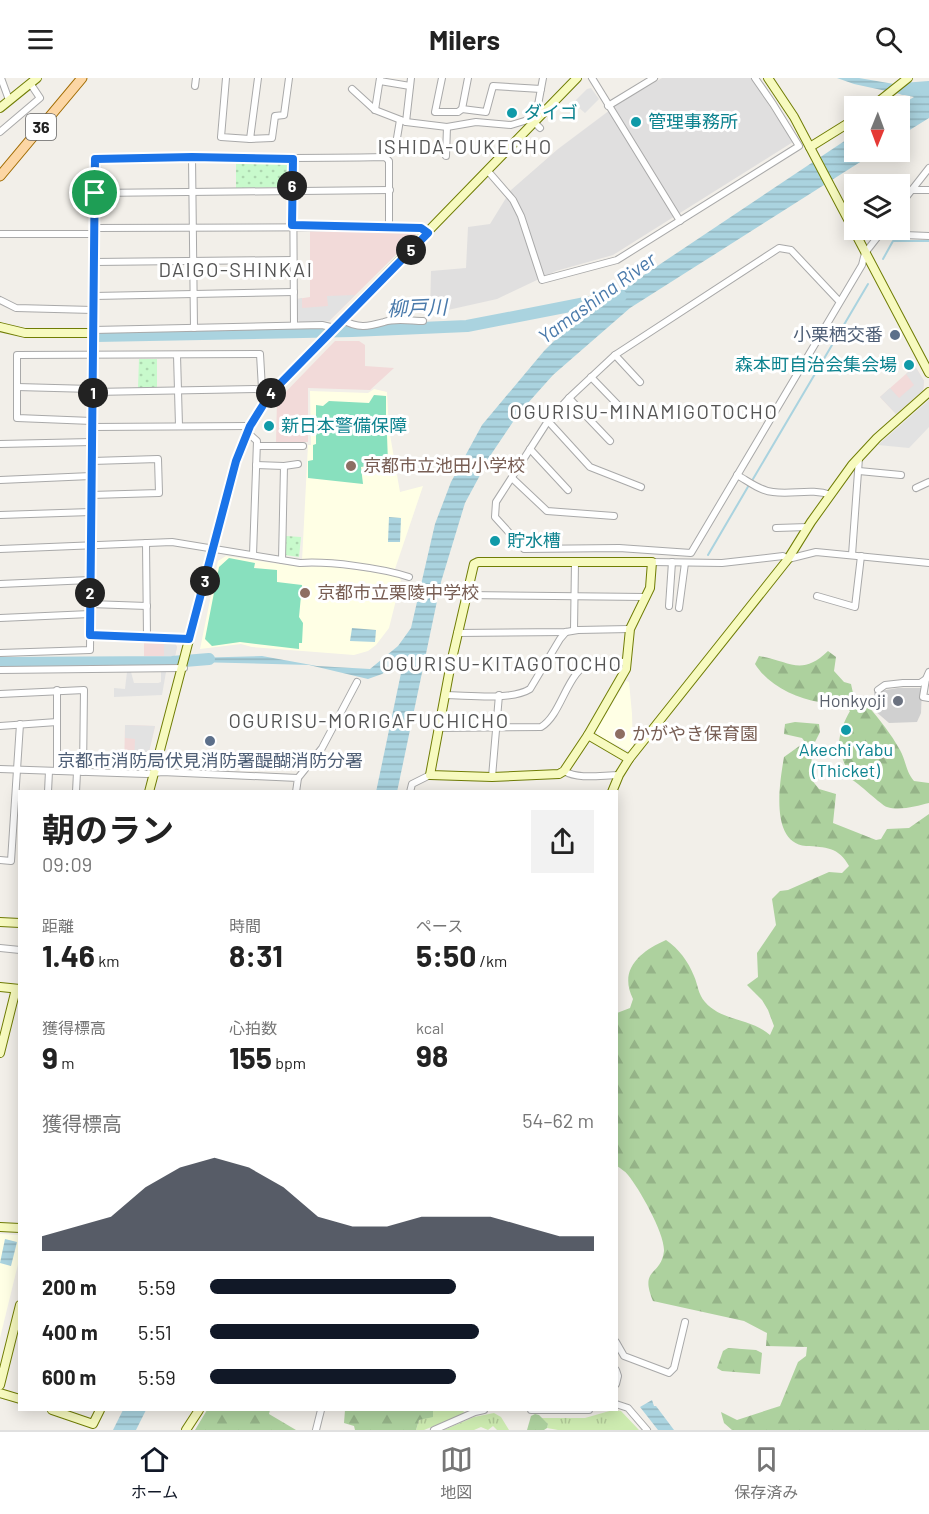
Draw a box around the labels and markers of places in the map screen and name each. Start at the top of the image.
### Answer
place label: ダイゴ [524,101,578,123]
marker: ダイゴ [505,106,519,120]
place label: 管理事務所 [648,110,738,132]
marker: 管理事務所 [629,115,643,129]
pin [69,167,120,218]
pin: 6 [277,171,307,201]
pin: 5 [396,235,426,265]
place label: 小栗栖交番 [793,323,883,345]
marker: 小栗栖交番 [888,328,902,342]
place label: 森本町自治会集会場 [735,353,897,375]
marker: 森本町自治会集会場 [902,358,916,372]
pin: 1 [78,378,108,408]
pin: 4 [256,378,286,408]
place label: 新日本警備保障 [281,414,407,436]
marker: 新日本警備保障 [262,419,276,433]
place label: 京都市立池田小学校 [363,454,525,476]
marker: 京都市立池田小学校 [344,459,358,473]
place label: 貯水槽 [507,529,561,551]
marker: 貯水槽 [488,534,502,548]
pin: 3 [190,566,220,596]
pin: 2 [75,578,105,608]
place label: 京都市立栗陵中学校 [317,581,479,603]
marker: 京都市立栗陵中学校 [298,586,312,600]
place label: Honkyoji [819,689,886,711]
marker: Honkyoji [891,694,905,708]
place label: かがやき保育園 [632,722,758,744]
marker: Akechi Yabu (Thicket) [839,723,853,737]
marker: かがやき保育園 [613,727,627,741]
marker: 京都市消防局伏見消防署醍醐消防分署 [203,734,217,748]
place label: Akechi Yabu (Thicket) [799,738,893,781]
place label: 京都市消防局伏見消防署醍醐消防分署 [57,749,363,771]

